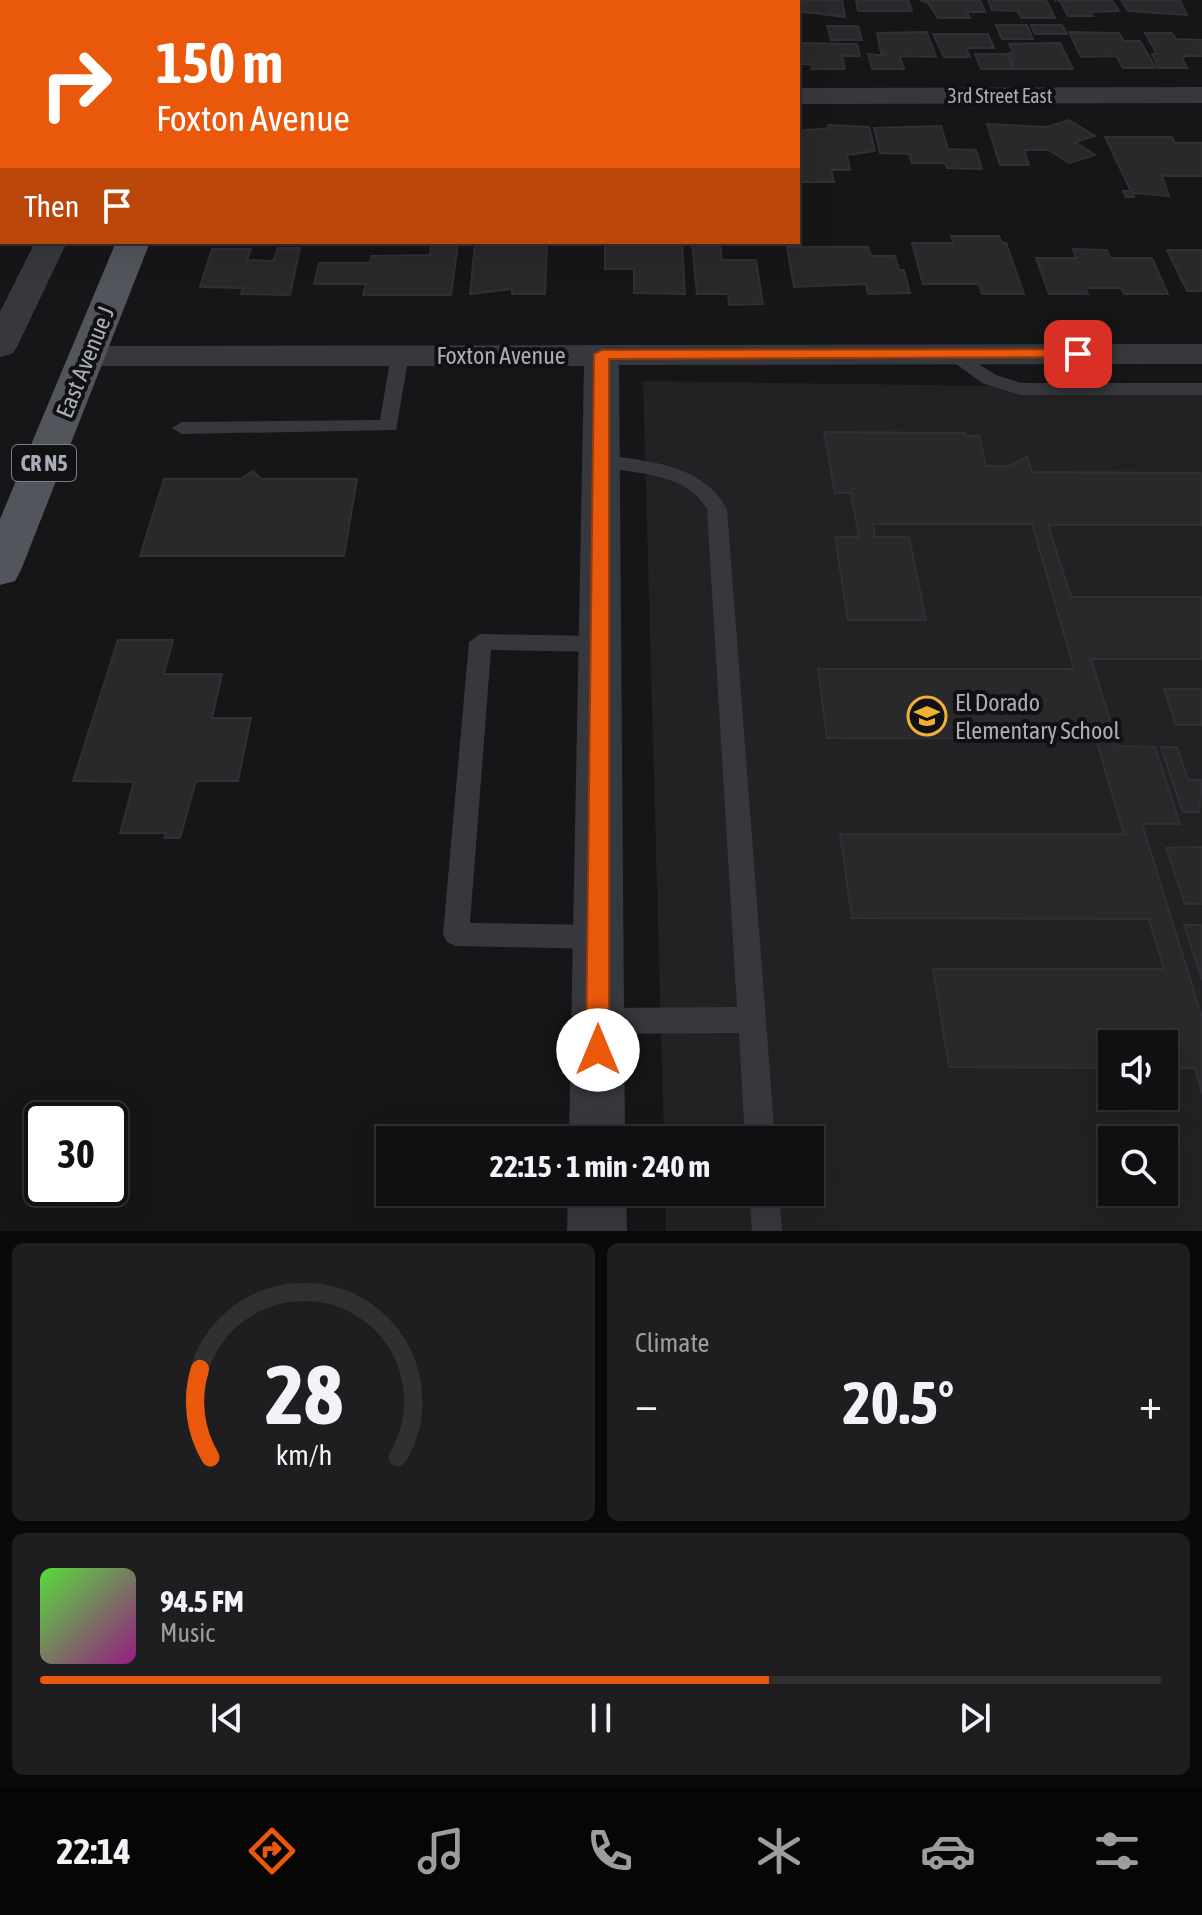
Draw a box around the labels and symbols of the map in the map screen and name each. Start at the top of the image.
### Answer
street label: 3rd Street East [948,84,1053,107]
street label: East Avenue J [50,302,120,422]
pin [1044,320,1112,388]
street label: Foxton Avenue [436,342,566,369]
road number: CR N5 [12,445,76,481]
place label: El Dorado Elementary School [955,689,1121,744]
school or university icon: El Dorado Elementary School [906,695,948,737]
position arrow [556,1008,640,1092]
speed limit sign: 30 [24,1102,128,1206]

